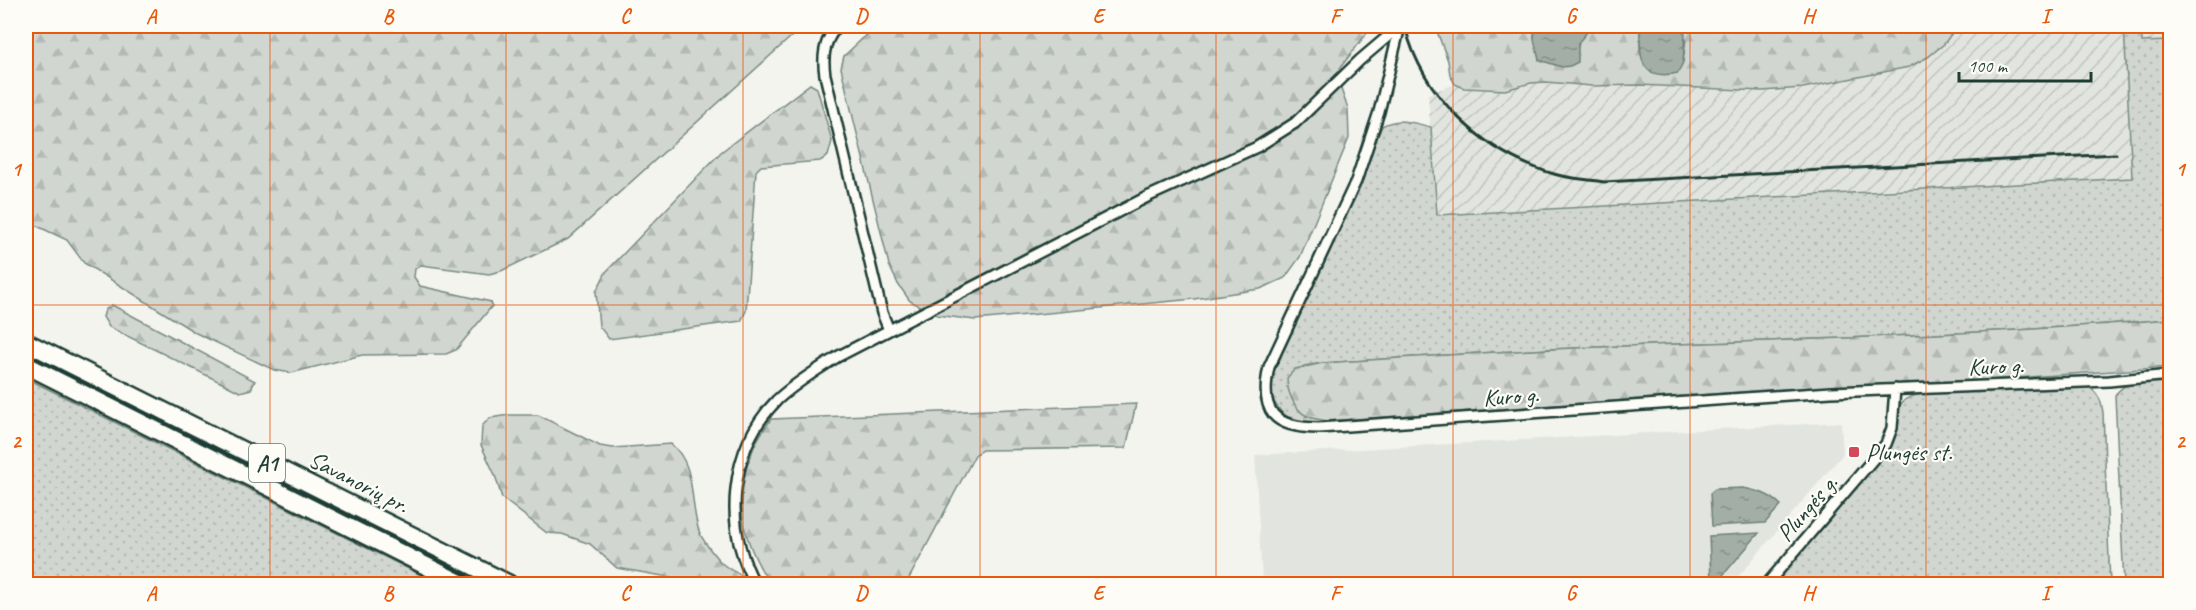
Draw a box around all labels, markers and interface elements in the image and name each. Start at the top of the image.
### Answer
text: A [146,4,158,29]
text: B [383,4,395,29]
text: C [620,4,632,29]
text: D [855,4,869,29]
text: E [1093,4,1107,29]
text: F [1330,4,1344,29]
text: G [1566,4,1579,29]
text: H [1802,4,1817,29]
text: I [2041,4,2054,29]
scale bar [1959,45,2091,83]
text: 100 m [1968,55,2009,77]
text: 1 [12,157,23,182]
text: 1 [2176,157,2187,182]
street label: Kuro g. [1968,350,2025,382]
street label: Kuro g. [1482,379,1540,413]
text: 2 [12,429,23,454]
text: 2 [2176,429,2187,454]
place label: Plungės st. [1866,437,1953,467]
road number: A1 [249,444,285,482]
street label: Savanorių pr. [304,444,414,520]
marker: Plungės st. [1847,445,1861,459]
street label: Plungės g. [1770,468,1844,548]
text: A [146,581,158,606]
text: B [383,581,395,606]
text: C [620,581,632,606]
text: D [855,581,869,606]
text: E [1093,581,1107,606]
text: F [1330,581,1344,606]
text: G [1566,581,1579,606]
text: H [1802,581,1817,606]
text: I [2041,581,2054,606]

